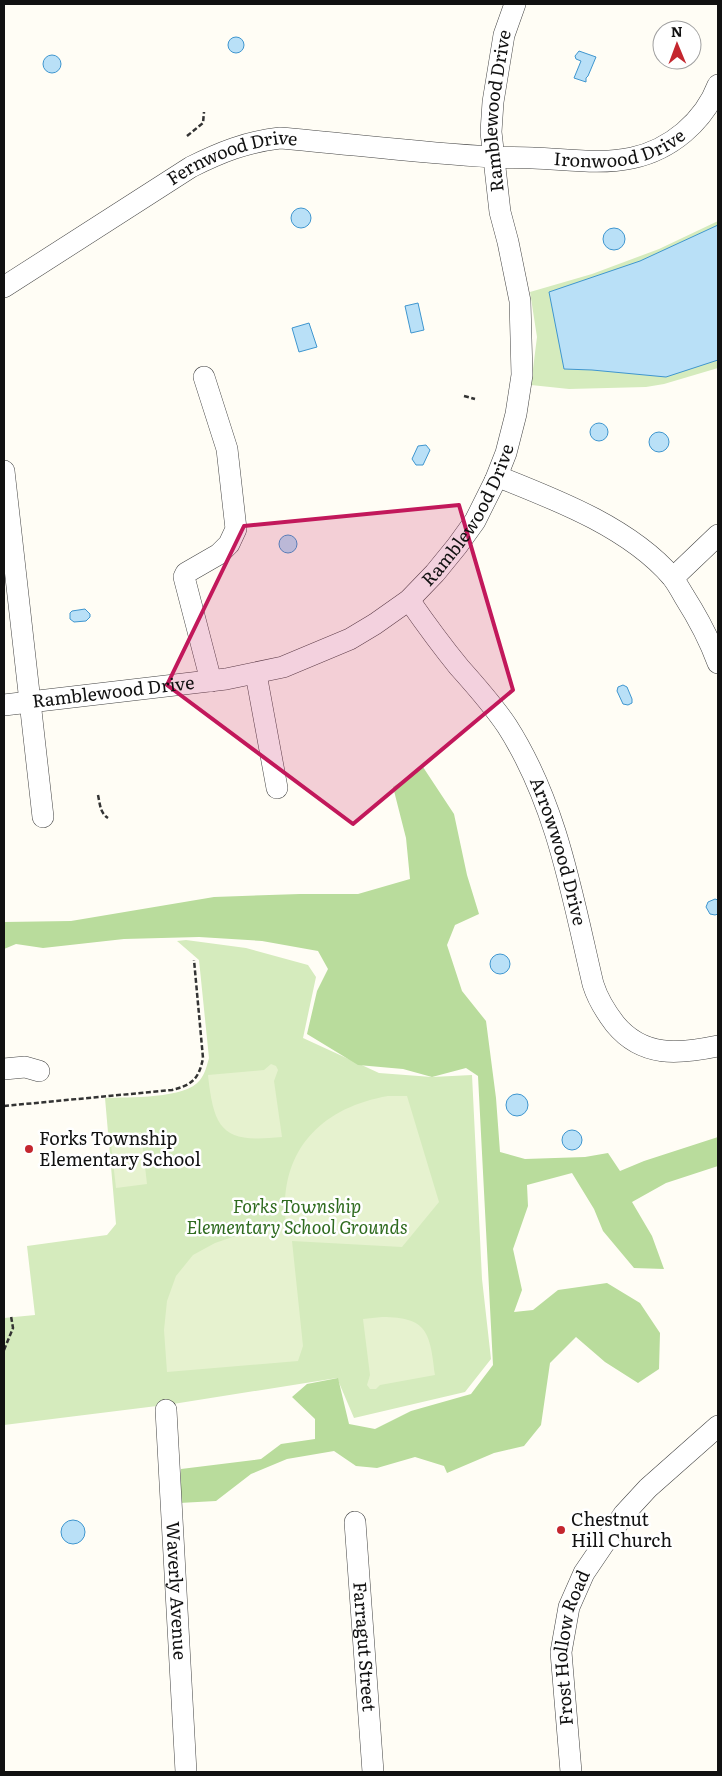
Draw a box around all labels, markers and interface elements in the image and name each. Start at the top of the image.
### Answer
north arrow [652,20,702,70]
text: N [671,21,683,41]
street label: Ramblewood Drive [476,25,517,194]
street label: Ironwood Drive [553,121,690,173]
street label: Fernwood Drive [161,123,299,191]
street label: Ramblewood Drive [414,441,520,592]
street label: Ramblewood Drive [30,668,196,714]
street label: Arrowwood Drive [524,772,594,928]
place label: Forks Township Elementary School [39,1124,201,1172]
marker: Forks Township Elementary School [23,1143,35,1155]
park label: Forks Township Elementary School Grounds [186,1192,408,1240]
place label: Chestnut Hill Church [571,1505,672,1553]
street label: Waverly Avenue [160,1521,195,1661]
marker: Chestnut Hill Church [555,1524,567,1536]
street label: Frost Hollow Road [546,1565,596,1727]
street label: Farragut Street [347,1581,384,1713]

